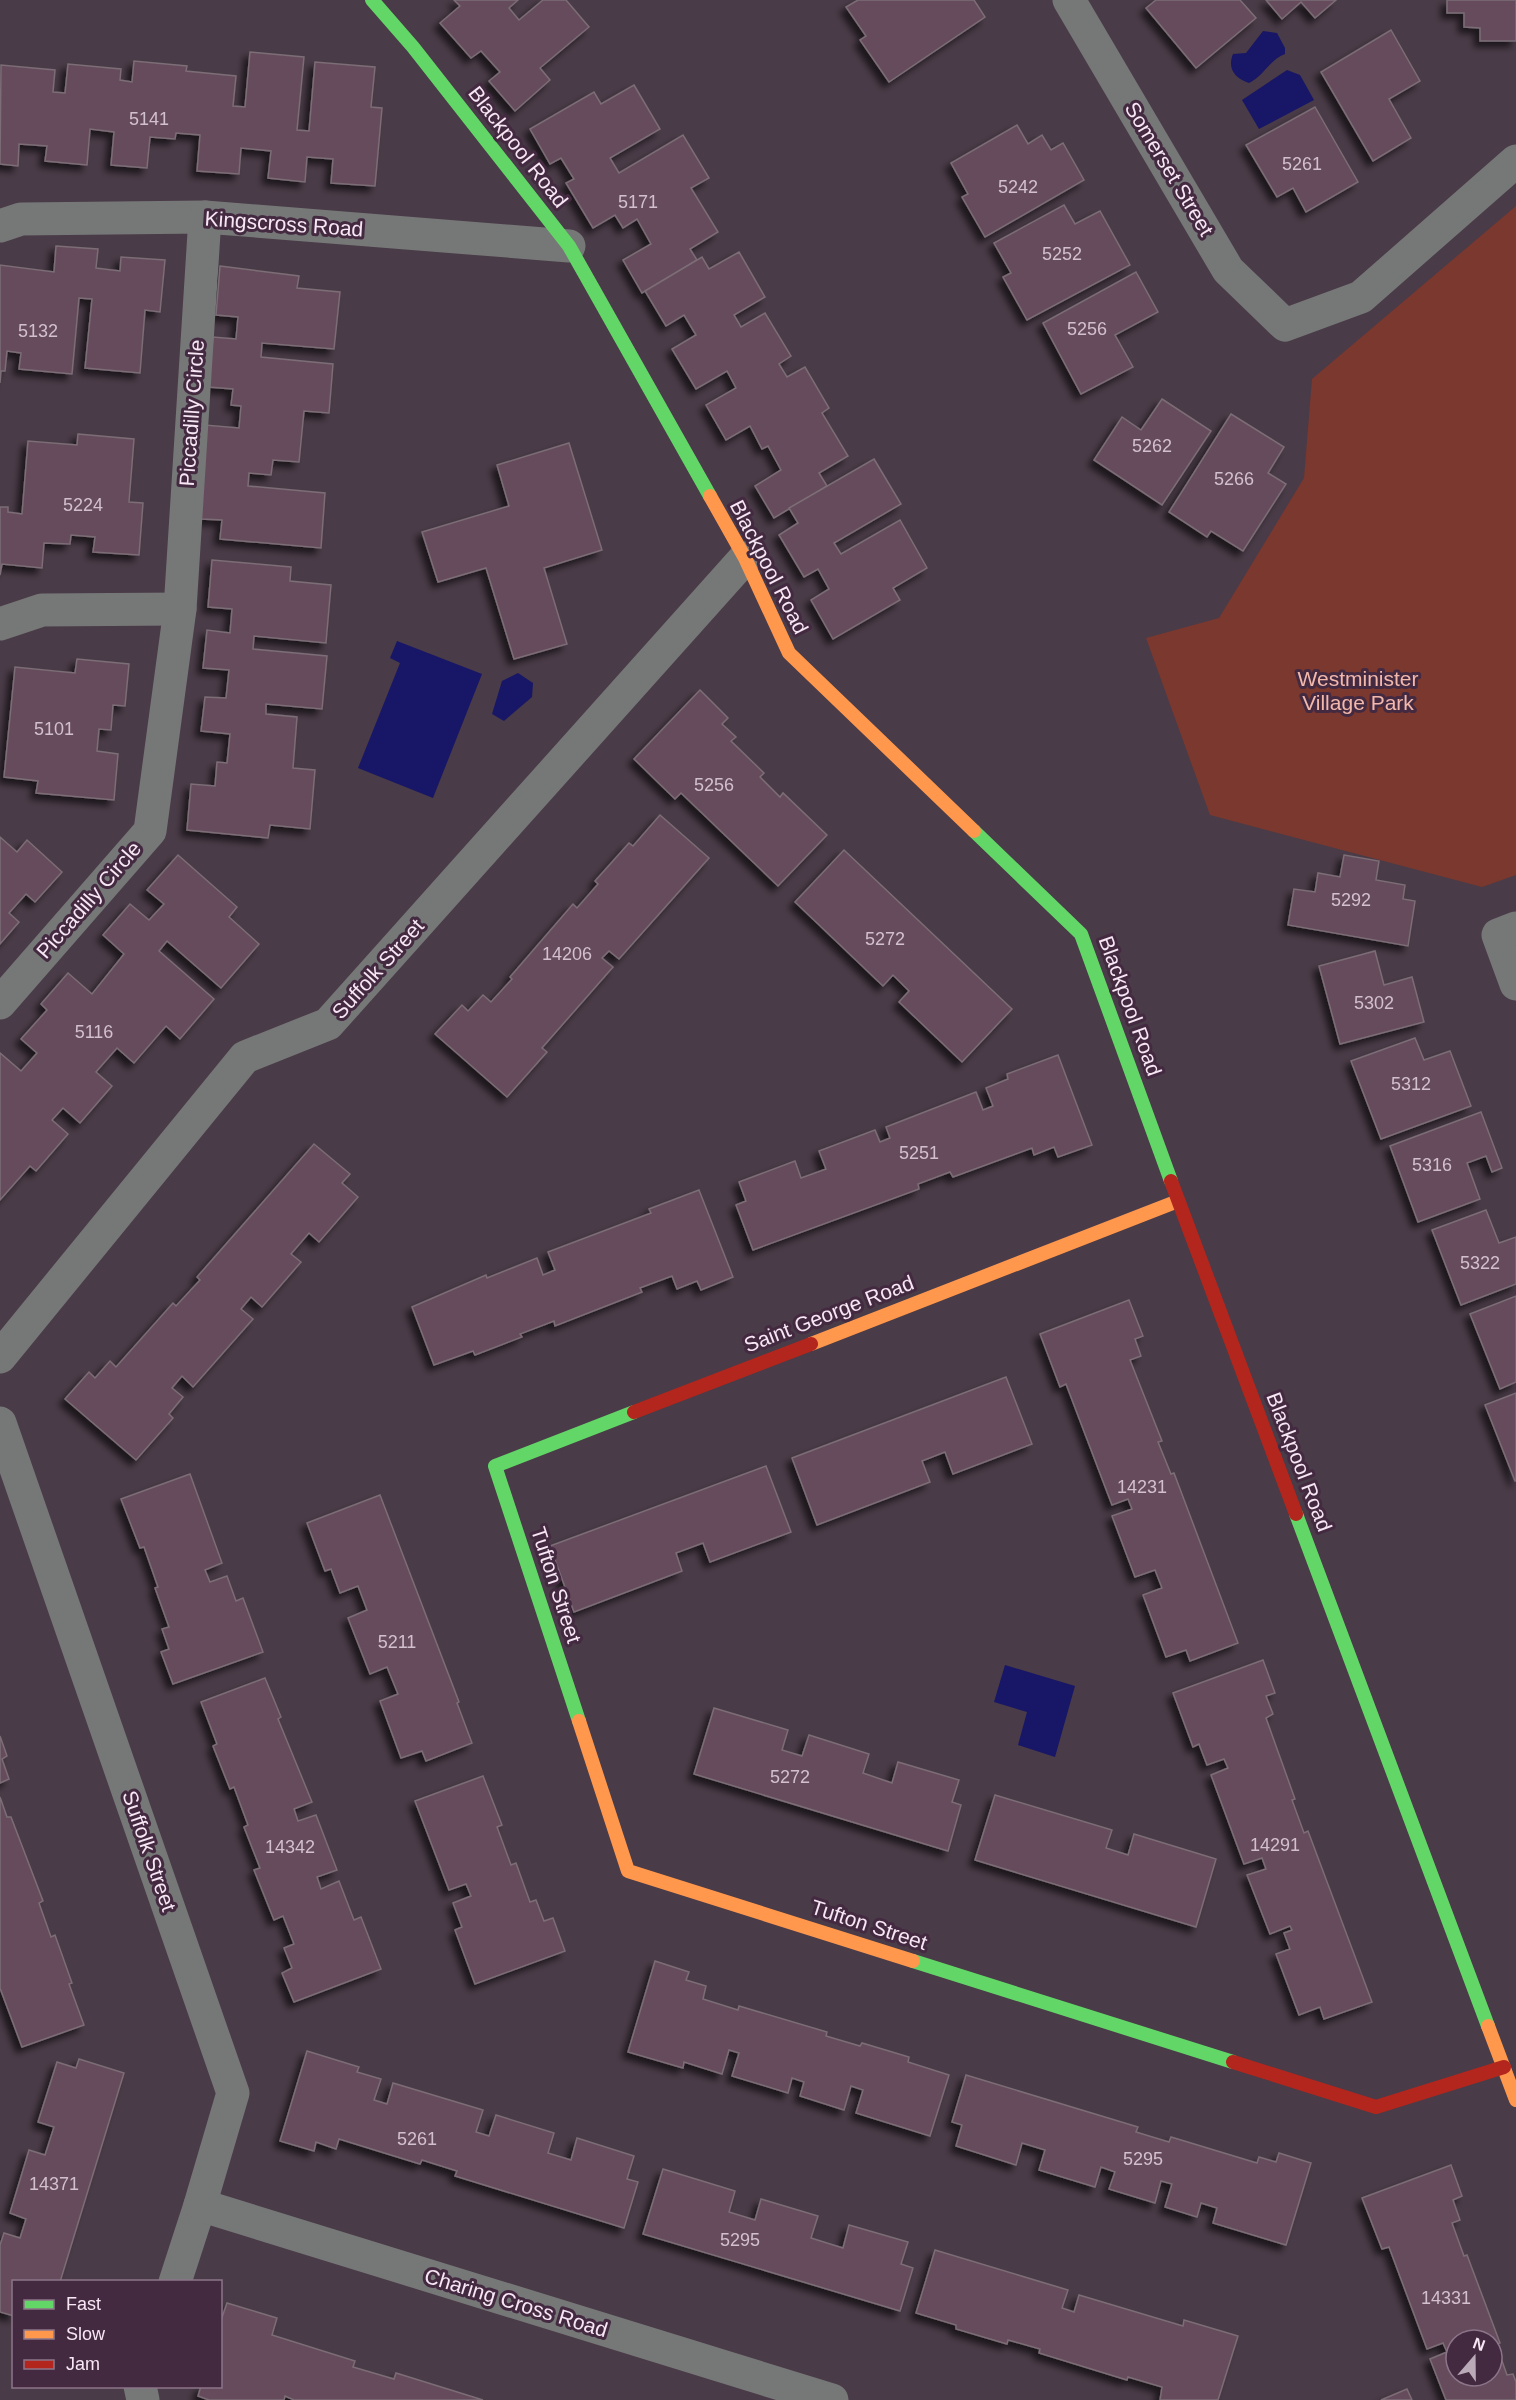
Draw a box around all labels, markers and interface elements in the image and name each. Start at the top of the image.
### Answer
street label: Blackpool Road [464,82,573,212]
street label: Somerset Street [1120,98,1218,240]
house number: 5141 [129,109,169,129]
house number: 5261 [1282,154,1322,174]
house number: 5242 [998,177,1038,197]
house number: 5171 [618,192,658,212]
street label: Kingscross Road [204,206,364,241]
house number: 5252 [1042,244,1082,264]
house number: 5256 [1067,319,1107,339]
house number: 5132 [18,321,58,341]
street label: Piccadilly Circle [175,339,208,487]
house number: 5262 [1132,436,1172,456]
house number: 5266 [1214,469,1254,489]
house number: 5224 [63,495,103,515]
street label: Blackpool Road [726,496,813,638]
park label: Westminister Village Park [1298,667,1418,714]
house number: 5101 [34,719,74,739]
house number: 5256 [694,775,734,795]
street label: Piccadilly Circle [32,837,146,963]
house number: 5292 [1331,890,1371,910]
street label: Suffolk Street [327,914,428,1023]
house number: 5272 [865,929,905,949]
street label: Blackpool Road [1095,933,1166,1079]
house number: 14206 [542,944,592,964]
house number: 5302 [1354,993,1394,1013]
house number: 5116 [75,1022,113,1042]
house number: 5312 [1391,1074,1431,1094]
house number: 5251 [899,1143,939,1163]
house number: 5316 [1412,1155,1452,1175]
house number: 5322 [1460,1253,1500,1273]
street label: Saint George Road [741,1271,917,1356]
street label: Blackpool Road [1262,1389,1337,1535]
house number: 14231 [1117,1477,1167,1497]
street label: Tufton Street [527,1524,586,1646]
house number: 5211 [378,1632,416,1652]
house number: 5272 [770,1767,810,1787]
street label: Suffolk Street [118,1788,181,1914]
house number: 14291 [1250,1835,1300,1855]
house number: 14342 [265,1837,315,1857]
street label: Tufton Street [808,1895,930,1954]
house number: 5261 [397,2129,437,2149]
house number: 5295 [1123,2149,1163,2169]
house number: 14371 [29,2174,79,2194]
house number: 5295 [720,2230,760,2250]
street label: Charing Cross Road [422,2264,610,2341]
legend [12,2280,222,2388]
house number: 14331 [1421,2288,1471,2308]
text: Fast [66,2294,101,2314]
text: Slow [66,2324,106,2344]
north arrow [1444,2328,1504,2388]
text: N [1471,2334,1487,2354]
text: Jam [66,2354,100,2374]

